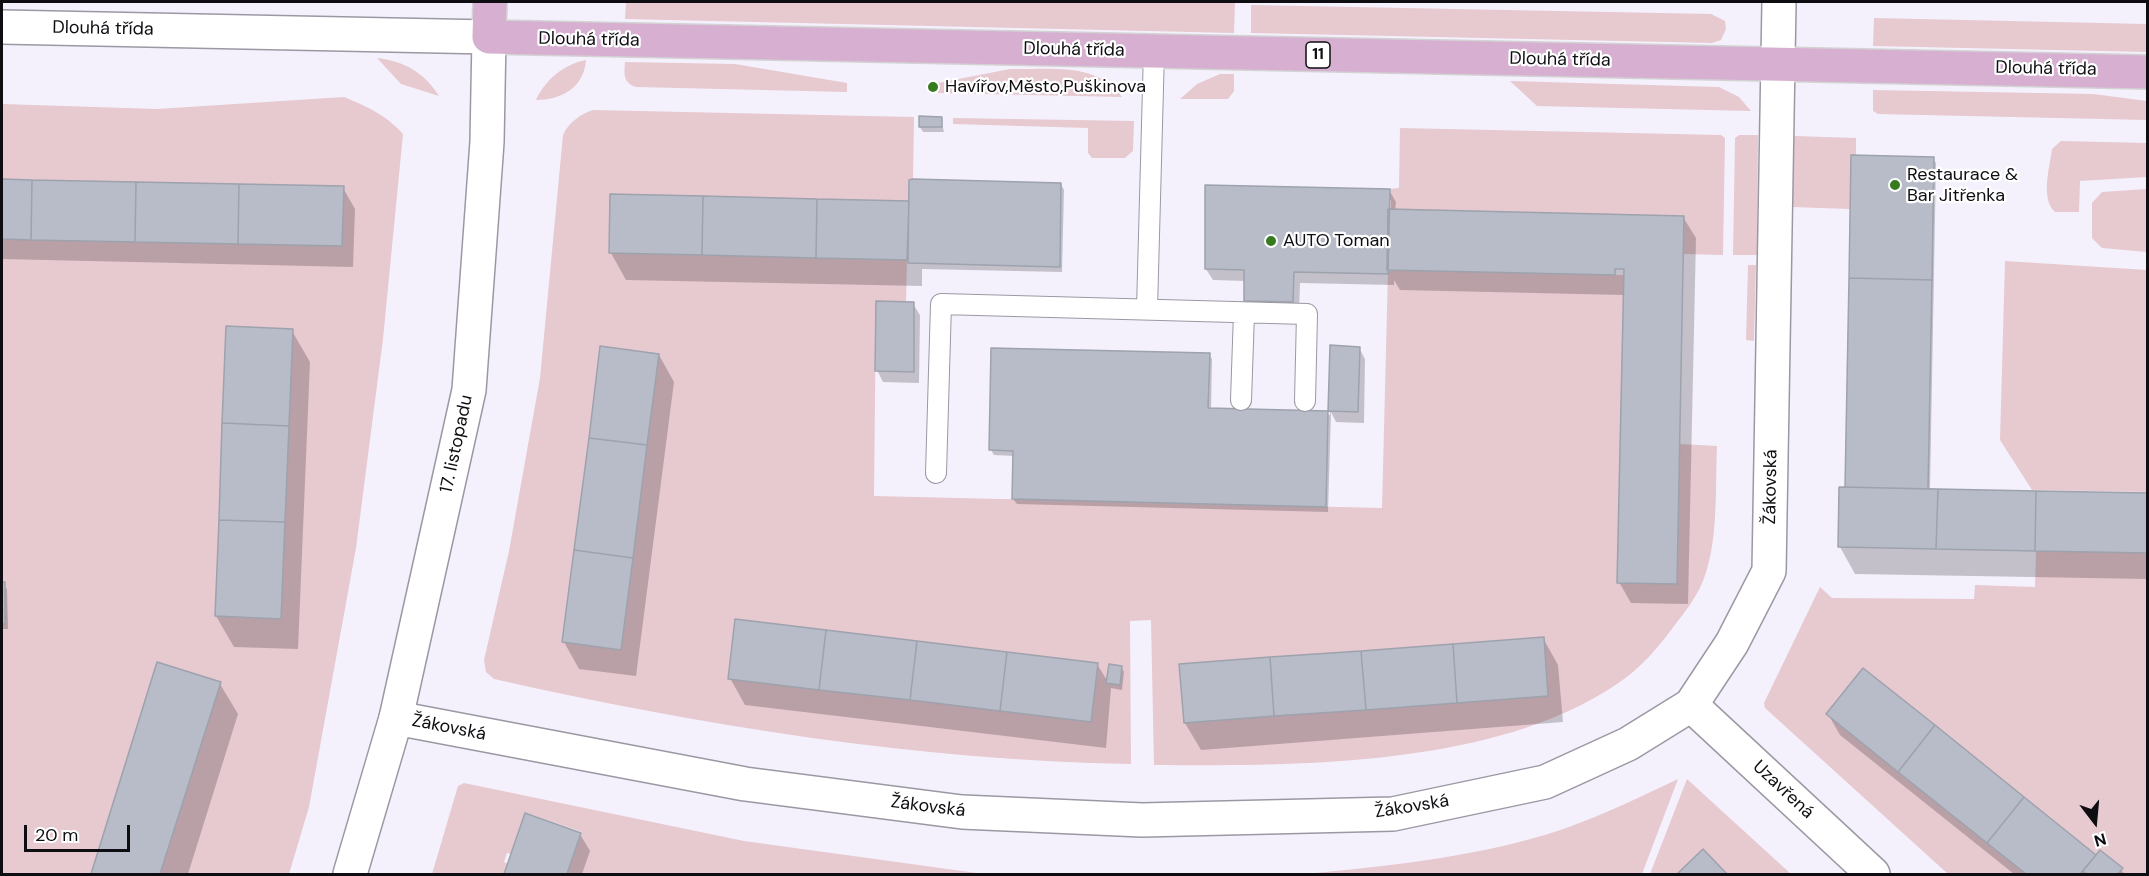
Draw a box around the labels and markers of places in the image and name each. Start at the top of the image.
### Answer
place label: Havířov,Město,Puškinova [945,76,1146,98]
marker: Havířov,Město,Puškinova [926,80,940,94]
place label: Restaurace & Bar Jitřenka [1907,164,2018,207]
marker: Restaurace & Bar Jitřenka [1888,178,1902,192]
place label: AUTO Toman [1283,230,1390,252]
marker: AUTO Toman [1264,234,1278,248]

